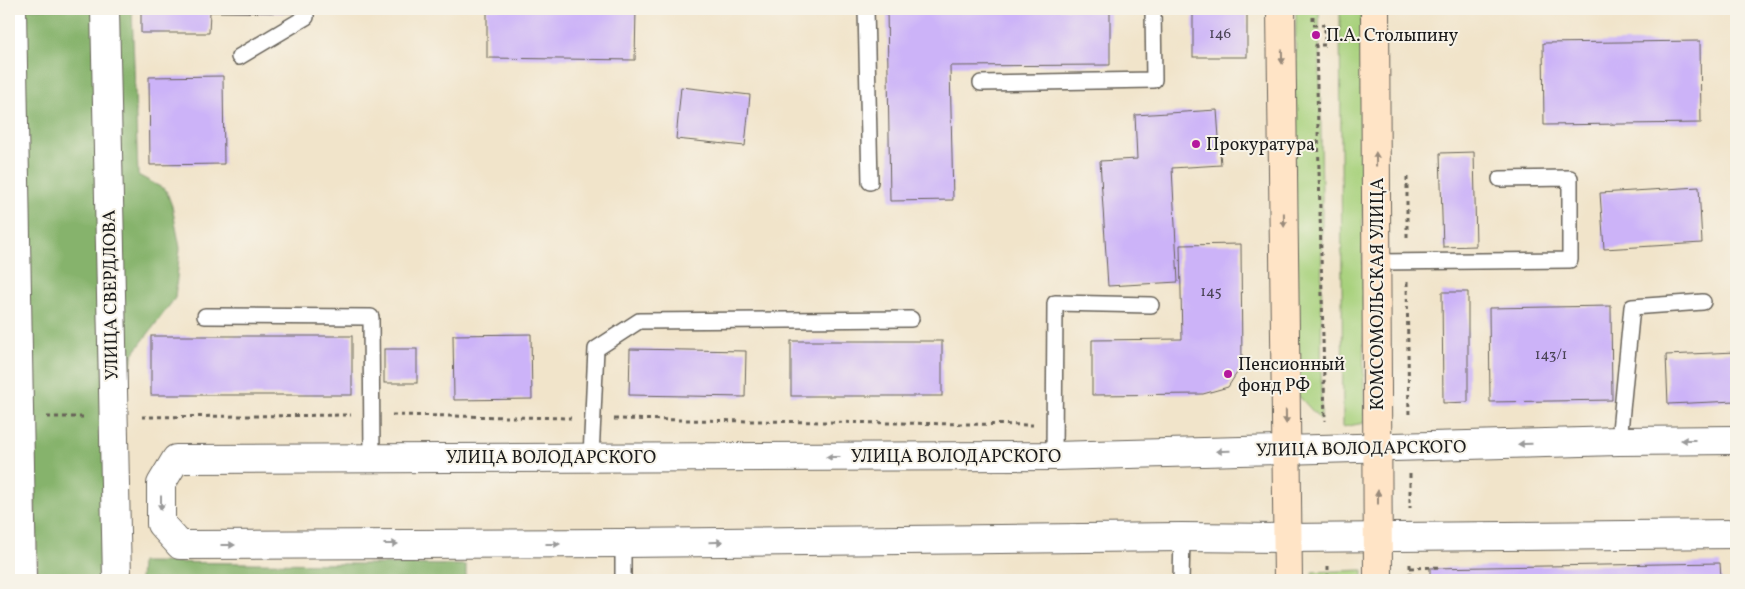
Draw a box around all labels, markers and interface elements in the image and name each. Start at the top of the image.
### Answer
house number: 146 [1209,24,1231,45]
place label: П.А. Столыпину [1326,24,1459,49]
marker: П.А. Столыпину [1310,29,1322,41]
one-way arrow [1278,50,1286,66]
place label: Прокуратура [1206,133,1315,158]
marker: Прокуратура [1190,138,1202,150]
one-way arrow [1372,151,1380,167]
street label: КОМСОМОЛЬСКАЯ УЛИЦА [1366,177,1391,411]
street label: УЛИЦА СВЕРДЛОВА [98,209,125,381]
one-way arrow [1280,212,1288,228]
house number: 145 [1200,282,1222,303]
house number: 143/1 [1535,345,1567,366]
place label: Пенсионный фонд РФ [1238,353,1345,399]
marker: Пенсионный фонд РФ [1222,368,1234,380]
one-way arrow [1282,410,1290,426]
street label: УЛИЦА ВОЛОДАРСКОГО [1256,435,1466,464]
one-way arrow [1679,436,1695,444]
one-way arrow [1517,440,1533,448]
street label: УЛИЦА ВОЛОДАРСКОГО [851,445,1061,470]
street label: УЛИЦА ВОЛОДАРСКОГО [446,446,656,471]
one-way arrow [1214,448,1230,456]
one-way arrow [824,453,840,461]
one-way arrow [1374,488,1382,504]
one-way arrow [157,496,165,512]
one-way arrow [708,538,724,546]
one-way arrow [383,540,399,548]
one-way arrow [546,540,562,548]
one-way arrow [221,541,237,549]

